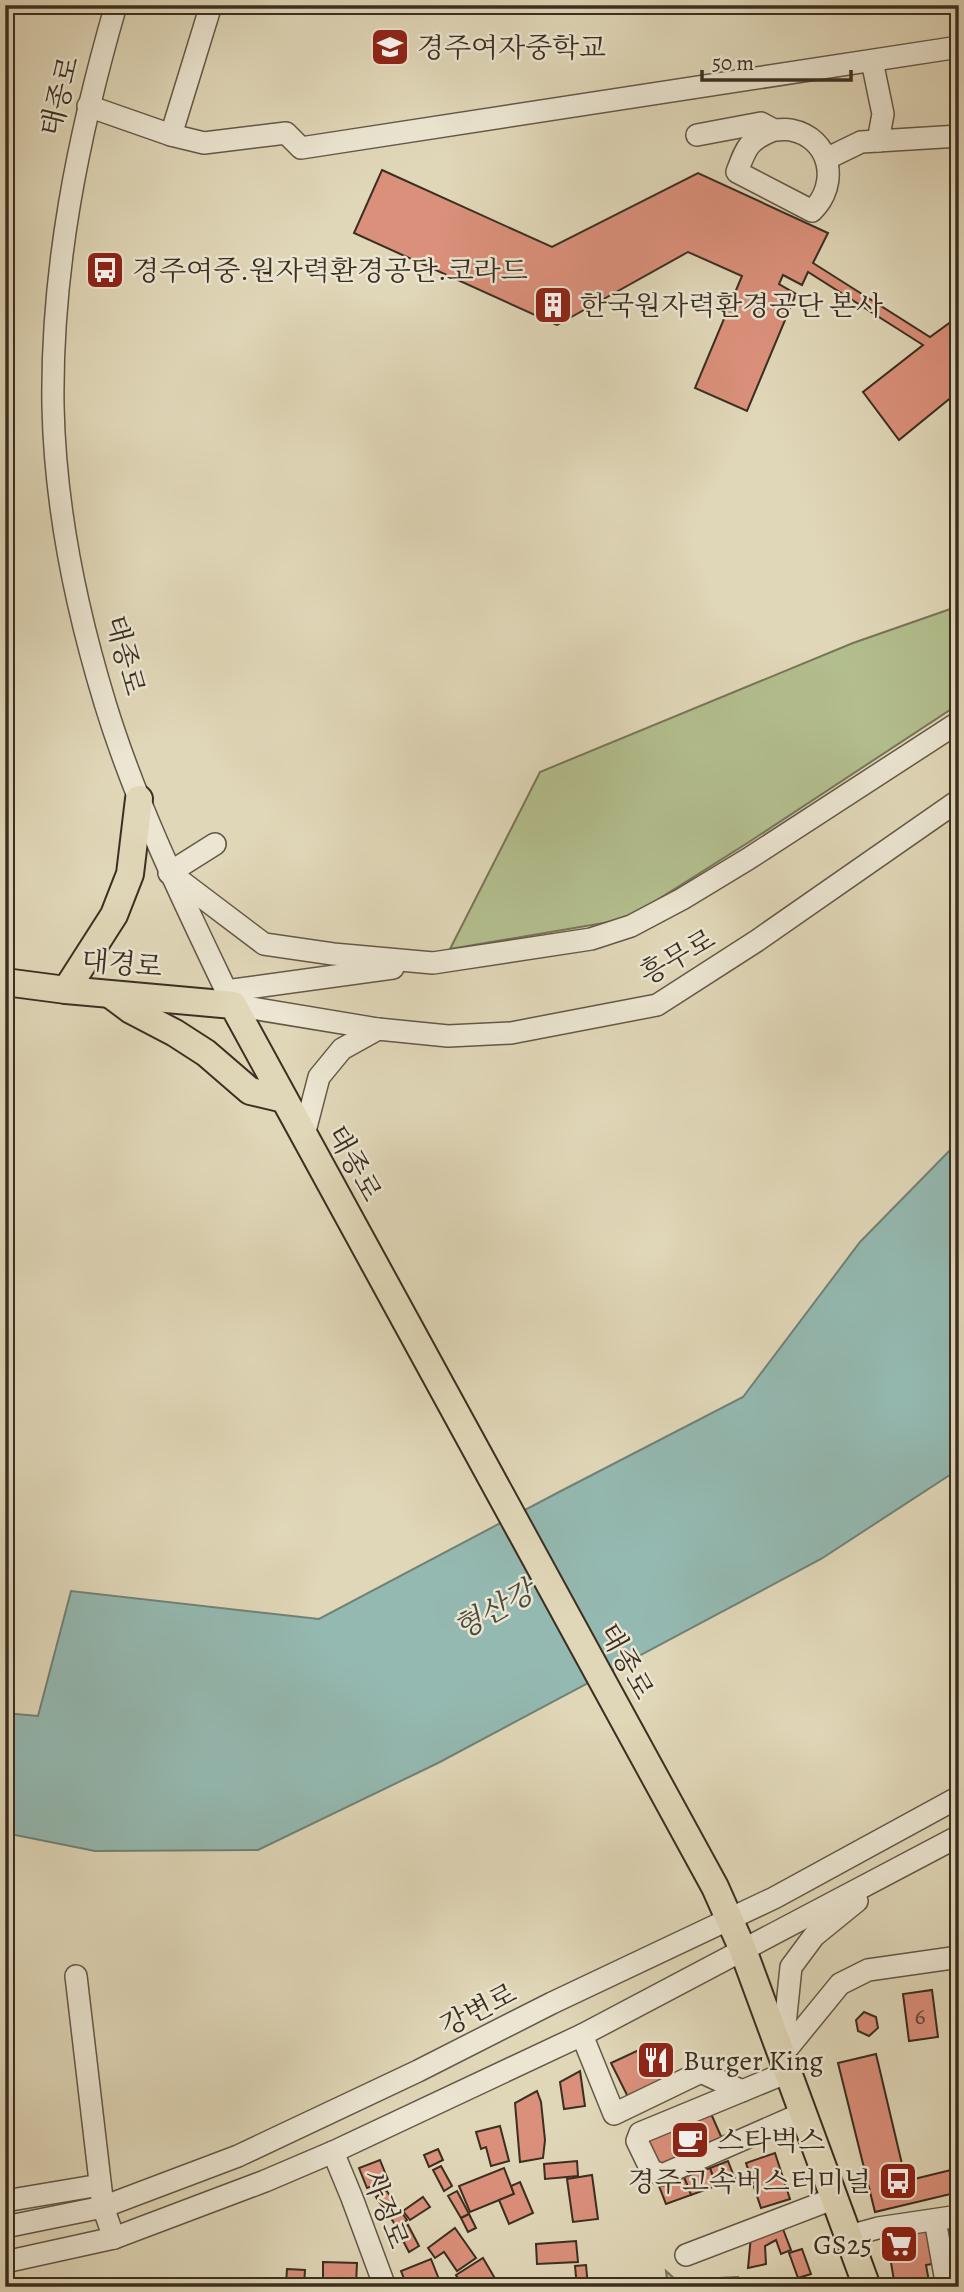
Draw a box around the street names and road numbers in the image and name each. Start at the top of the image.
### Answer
street label: 태종로 [32,52,88,140]
street label: 태종로 [96,611,154,699]
street label: 흥무로 [633,920,722,994]
street label: 대경로 [80,942,164,986]
street label: 태종로 [318,1119,390,1208]
street label: 태종로 [590,1617,662,1706]
street label: 강변로 [434,1975,523,2045]
street label: 사정로 [353,2165,417,2254]

